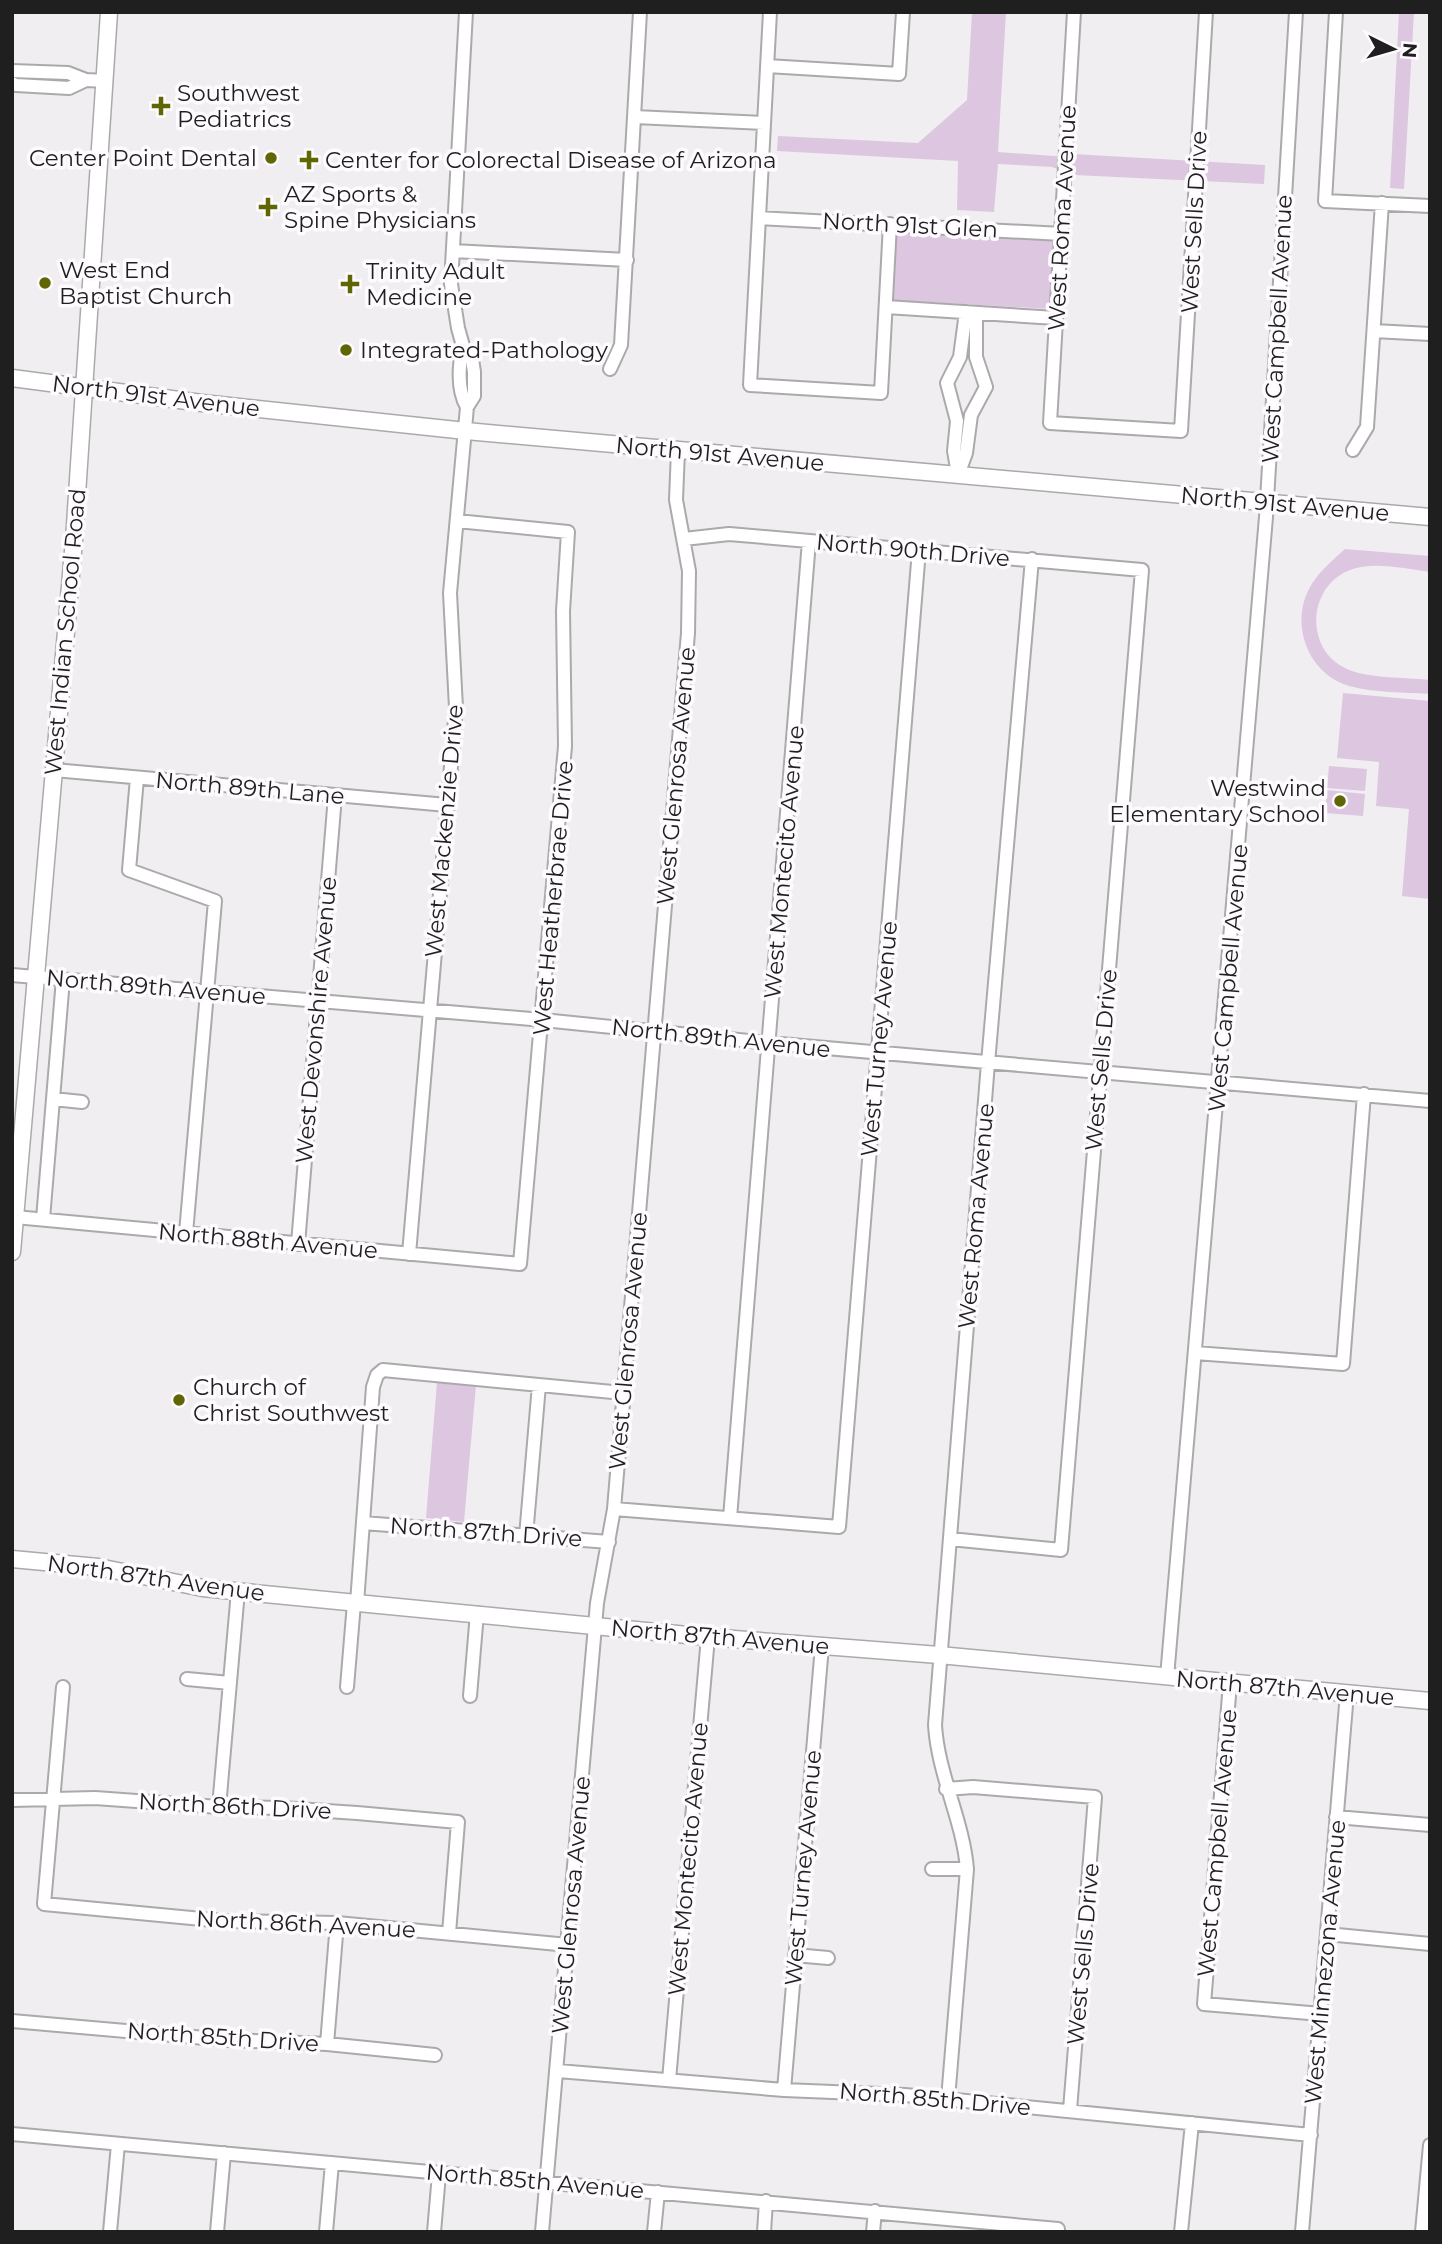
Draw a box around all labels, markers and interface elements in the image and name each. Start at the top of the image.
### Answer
north arrow [1358,14,1428,84]
text: N [1397,42,1422,59]
place label: Southwest Pediatrics [177,79,300,133]
marker: Southwest Pediatrics [151,96,171,116]
street label: West Roma Avenue [1042,104,1082,332]
street label: West Sells Drive [1175,130,1213,314]
place label: Center Point Dental [29,144,257,172]
place label: Center for Colorectal Disease of Arizona [325,146,777,174]
marker: Center Point Dental [263,150,279,166]
marker: Center for Colorectal Disease of Arizona [299,150,319,170]
place label: AZ Sports & Spine Physicians [284,180,476,234]
street label: West Campbell Avenue [1256,194,1298,464]
marker: AZ Sports & Spine Physicians [258,197,278,217]
street label: North 91st Glen [821,206,999,244]
place label: West End Baptist Church [59,256,232,310]
place label: Trinity Adult Medicine [366,257,505,311]
marker: Trinity Adult Medicine [340,274,360,294]
marker: West End Baptist Church [37,275,53,291]
place label: Integrated-Pathology [360,336,608,364]
marker: Integrated-Pathology [338,342,354,358]
street label: North 91st Avenue [50,369,262,423]
street label: North 91st Avenue [615,431,825,477]
street label: North 91st Avenue [1180,481,1390,527]
street label: West Indian School Road [39,487,91,777]
street label: North 90th Drive [815,528,1011,572]
street label: West Glenrosa Avenue [651,646,701,906]
street label: West Mackenzie Drive [419,703,469,959]
street label: West Montecito Avenue [758,724,810,1000]
street label: West Heatherbrae Drive [527,759,579,1037]
street label: North 89th Lane [154,766,346,810]
place label: Westwind Elementary School [1109,774,1326,828]
marker: Westwind Elementary School [1332,793,1348,809]
street label: West Campbell Avenue [1202,843,1254,1113]
street label: West Devonshire Avenue [289,875,343,1165]
street label: West Turney Avenue [855,920,903,1158]
street label: North 89th Avenue [45,963,267,1011]
street label: West Sells Drive [1079,968,1123,1152]
street label: North 89th Avenue [610,1013,832,1063]
street label: West Roma Avenue [952,1102,1000,1330]
street label: West Glenrosa Avenue [603,1211,653,1471]
street label: North 88th Avenue [157,1217,379,1265]
place label: Church of Christ Southwest [193,1373,390,1427]
marker: Church of Christ Southwest [171,1392,187,1408]
street label: North 87th Drive [389,1511,583,1553]
street label: North 87th Avenue [46,1549,266,1607]
street label: North 87th Avenue [610,1614,830,1660]
street label: North 87th Avenue [1175,1665,1395,1711]
street label: West Campbell Avenue [1191,1708,1243,1978]
street label: West Montecito Avenue [662,1721,714,1997]
street label: West Turney Avenue [779,1749,827,1987]
street label: West Glenrosa Avenue [546,1775,596,2035]
street label: North 86th Drive [138,1787,332,1825]
street label: West Minnezona Avenue [1299,1818,1351,2106]
street label: West Sells Drive [1061,1862,1105,2046]
street label: North 86th Avenue [195,1904,417,1944]
street label: North 85th Drive [126,2016,320,2058]
street label: North 85th Drive [838,2077,1032,2121]
street label: North 85th Avenue [425,2158,645,2204]

